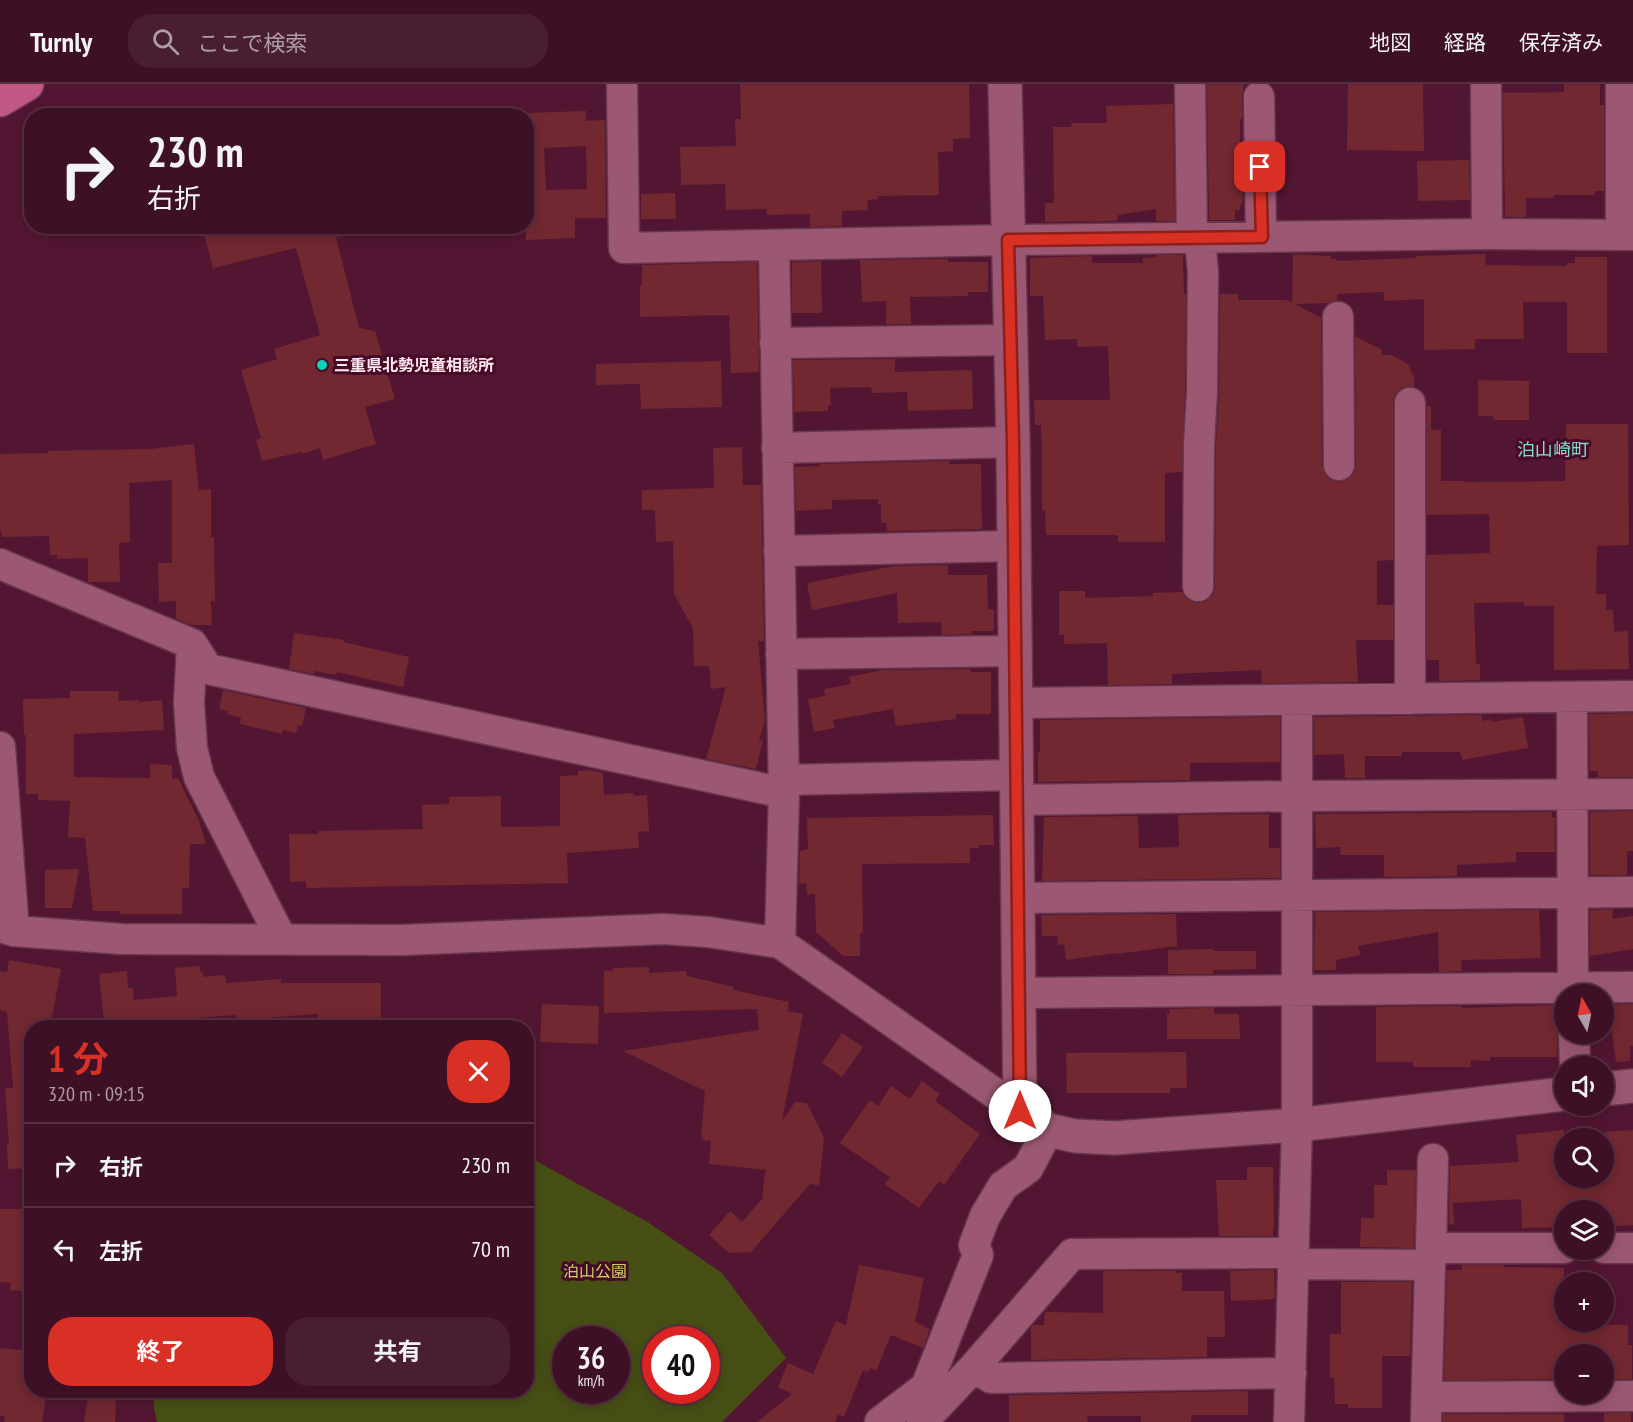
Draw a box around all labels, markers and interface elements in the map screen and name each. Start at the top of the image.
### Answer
search box [128,14,548,68]
text: Turnly [30,23,92,60]
icon: search [149,25,182,58]
text: ここで検索 [197,29,307,57]
text: 地図 [1369,29,1411,56]
text: 経路 [1444,29,1486,56]
text: 保存済み [1519,29,1603,56]
text: 230 m [147,124,244,179]
icon: right [48,132,126,210]
pin [1234,141,1285,192]
icon: arrive [1243,150,1276,183]
text: 右折 [147,181,201,215]
place label: 三重県北勢児童相談所 [334,355,494,375]
marker: 三重県北勢児童相談所 [315,358,329,372]
district label: 泊山崎町 [1517,438,1589,461]
north arrow [1554,984,1614,1044]
map controls [1554,984,1614,1404]
text: 1 分 [48,1035,109,1082]
button: close [447,1040,510,1103]
button: sound [1554,1056,1614,1116]
position arrow [988,1079,1052,1143]
text: 320 m · 09:15 [48,1081,145,1107]
button: search [1554,1128,1614,1188]
icon: right [48,1149,81,1182]
text: 230 m [461,1151,510,1179]
text: 右折 [99,1153,143,1181]
button: layers [1554,1200,1614,1260]
icon: left [48,1233,81,1266]
text: 70 m [471,1235,510,1263]
text: 左折 [99,1237,143,1265]
park label: 泊山公園 [563,1261,627,1281]
button: + [1554,1272,1614,1332]
button: 終了 [48,1317,273,1386]
button: 共有 [285,1317,510,1386]
speed limit sign: 40 [642,1326,720,1404]
text: 36 [577,1338,605,1377]
button: − [1554,1344,1614,1404]
text: km/h [578,1371,604,1390]

